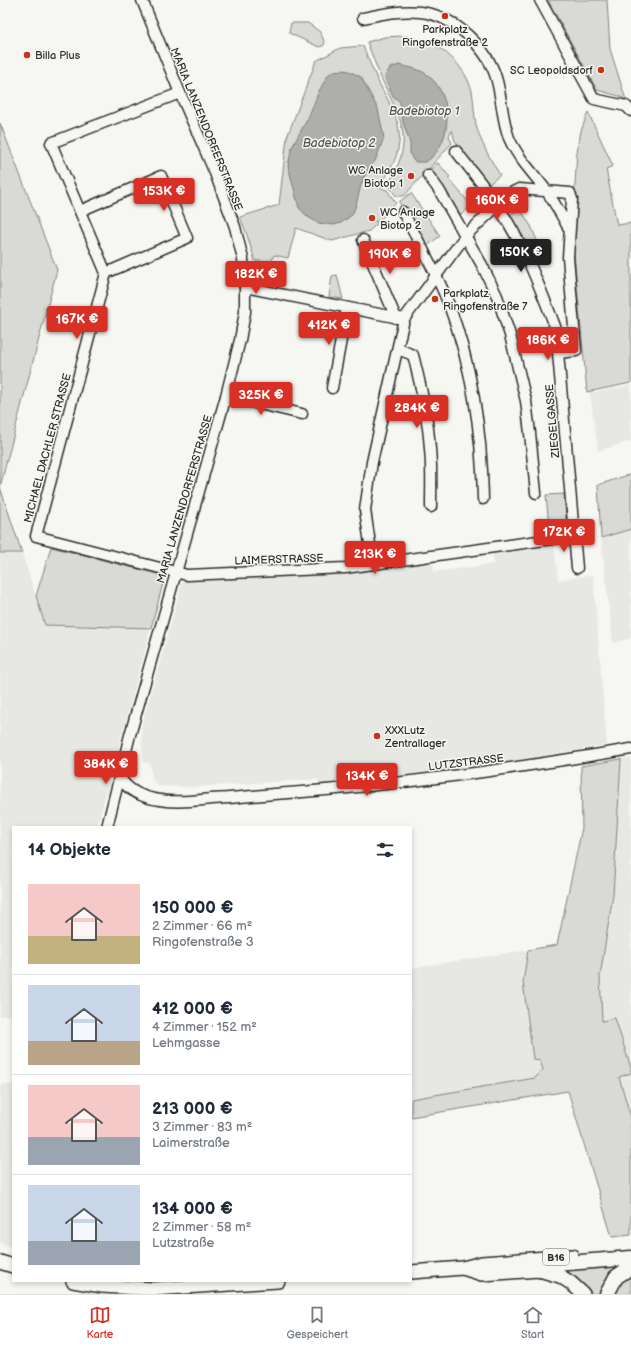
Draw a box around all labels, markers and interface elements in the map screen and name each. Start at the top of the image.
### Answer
marker: Parkplatz Ringofenstraße 2 [440,11,450,21]
place label: Parkplatz Ringofenstraße 2 [402,23,488,49]
street label: MARIA LANZENDORFERSTRASSE [168,46,245,213]
place label: Billa Plus [35,49,81,62]
marker: Billa Plus [22,50,32,60]
place label: SC Leopoldsdorf [510,64,594,77]
marker: SC Leopoldsdorf [596,65,606,75]
water label: Badebiotop 1 [389,104,460,119]
water label: Badebiotop 2 [303,136,375,151]
place label: WC Anlage Biotop 1 [348,164,403,190]
marker: WC Anlage Biotop 1 [406,171,416,181]
pin: 153K € [131,178,197,212]
text: 153K € [143,183,185,199]
pin: 160K € [464,187,530,221]
text: 160K € [475,192,519,208]
place label: WC Anlage Biotop 2 [380,206,435,232]
marker: WC Anlage Biotop 2 [367,213,377,223]
pin: 150K € [488,239,554,273]
pin: 190K € [357,241,423,275]
text: 150K € [499,244,543,260]
text: 190K € [368,246,412,262]
pin: 182K € [223,261,289,295]
text: 182K € [234,266,278,282]
place label: Parkplatz Ringofenstraße 7 [443,287,528,313]
marker: Parkplatz Ringofenstraße 7 [430,294,440,304]
pin: 167K € [44,306,110,340]
text: 167K € [56,311,98,327]
pin: 412K € [296,312,362,346]
text: 412K € [308,317,350,333]
pin: 186K € [515,327,581,361]
text: 186K € [526,332,570,348]
street label: MICHAEL DACHLER STRASSE [21,372,74,524]
pin: 325K € [228,382,294,416]
street label: ZIEGELGASSE [543,383,562,459]
text: 325K € [238,387,284,403]
pin: 284K € [384,395,450,429]
text: 284K € [394,400,440,416]
street label: MARIA LANZENDORFERSTRASSE [154,413,215,585]
pin: 172K € [531,519,597,553]
text: 172K € [543,524,585,540]
pin: 213K € [342,541,408,575]
text: 213K € [354,546,396,562]
street label: LAIMERSTRASSE [234,551,324,568]
place label: XXXLutz Zentrallager [384,724,447,750]
marker: XXXLutz Zentrallager [372,731,382,741]
pin: 384K € [73,751,139,785]
street label: LUTZSTRASSE [428,751,505,774]
text: 384K € [83,756,129,772]
pin: 134K € [334,763,400,797]
text: 134K € [346,768,388,784]
icon: filters [374,839,396,861]
text: 14 Objekte [28,840,111,860]
text: 150 000 € [152,898,233,918]
icon: home [60,900,108,948]
text: 2 Zimmer · 66 m² [152,918,252,934]
text: Ringofenstraße 3 [152,934,254,950]
text: 412 000 € [152,999,233,1019]
icon: home [60,1001,108,1049]
text: 4 Zimmer · 152 m² [152,1019,257,1035]
text: Lehmgasse [152,1035,220,1051]
text: 213 000 € [152,1099,233,1119]
icon: home [60,1101,108,1149]
text: 3 Zimmer · 83 m² [152,1119,252,1135]
text: Laimerstraße [152,1135,230,1151]
text: 134 000 € [152,1199,233,1219]
icon: home [60,1201,108,1249]
text: 2 Zimmer · 58 m² [152,1219,251,1235]
text: Lutzstraße [152,1235,214,1251]
road number: B16 [543,1249,569,1265]
tab: Karte [87,1304,113,1341]
tab: Gespeichert [286,1304,348,1341]
tab: Start [521,1304,544,1341]

